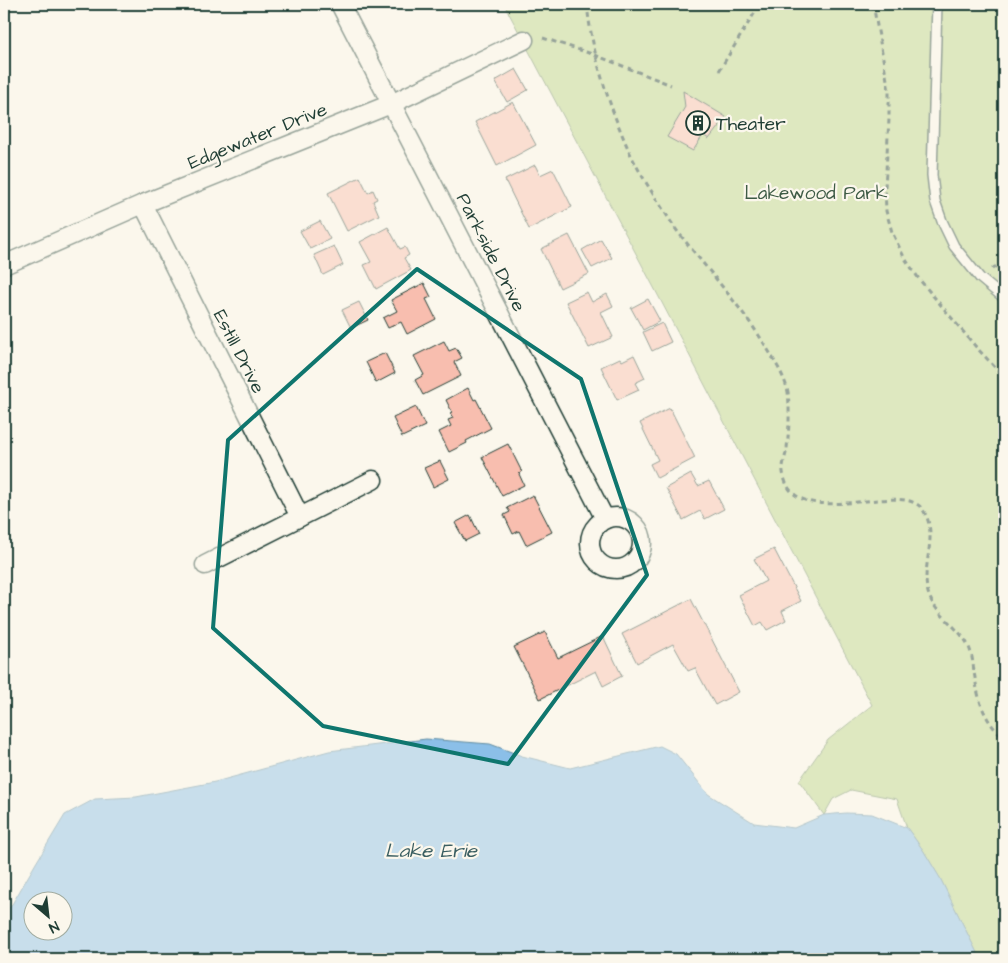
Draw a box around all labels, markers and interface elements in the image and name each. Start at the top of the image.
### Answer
street label: Edgewater Drive [184,96,332,178]
building icon: Theater [685,110,711,136]
place label: Theater [716,111,786,138]
park label: Lakewood Park [745,180,888,207]
street label: Parkside Drive [449,189,532,317]
street label: Estill Drive [206,305,271,398]
water label: Lake Erie [385,837,478,865]
north arrow [22,890,72,940]
text: N [45,916,62,938]

